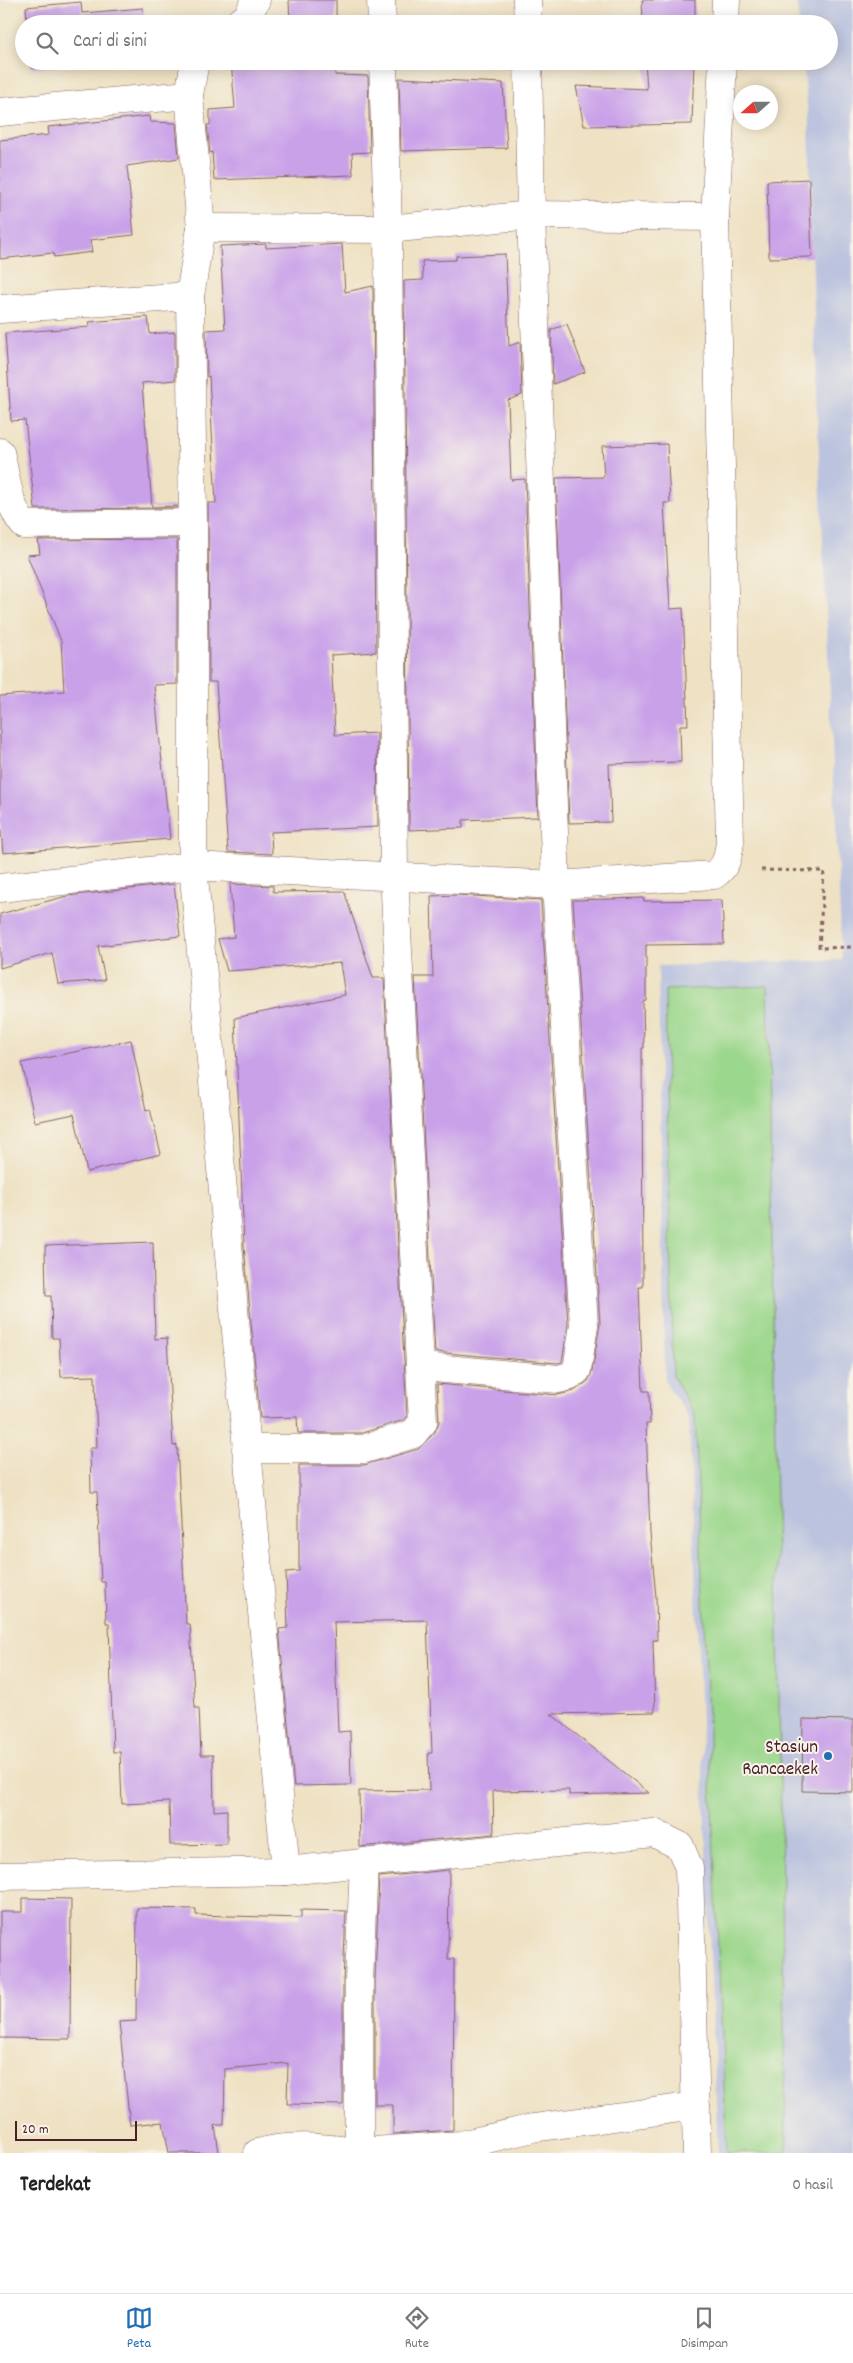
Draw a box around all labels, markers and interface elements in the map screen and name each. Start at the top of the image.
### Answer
search box [15,15,838,70]
icon: search [33,29,61,57]
text: Cari di sini [73,29,147,56]
north arrow [733,85,778,130]
place label: Stasiun Rancaekek [742,1735,818,1784]
marker: Stasiun Rancaekek [822,1750,834,1762]
scale bar [15,2118,138,2141]
text: 20 m [22,2120,49,2140]
text: Terdekat [20,2171,91,2201]
text: 0 hasil [792,2174,833,2197]
tab: Peta [125,2304,153,2354]
tab: Rute [403,2304,431,2354]
tab: Disimpan [681,2304,728,2354]

